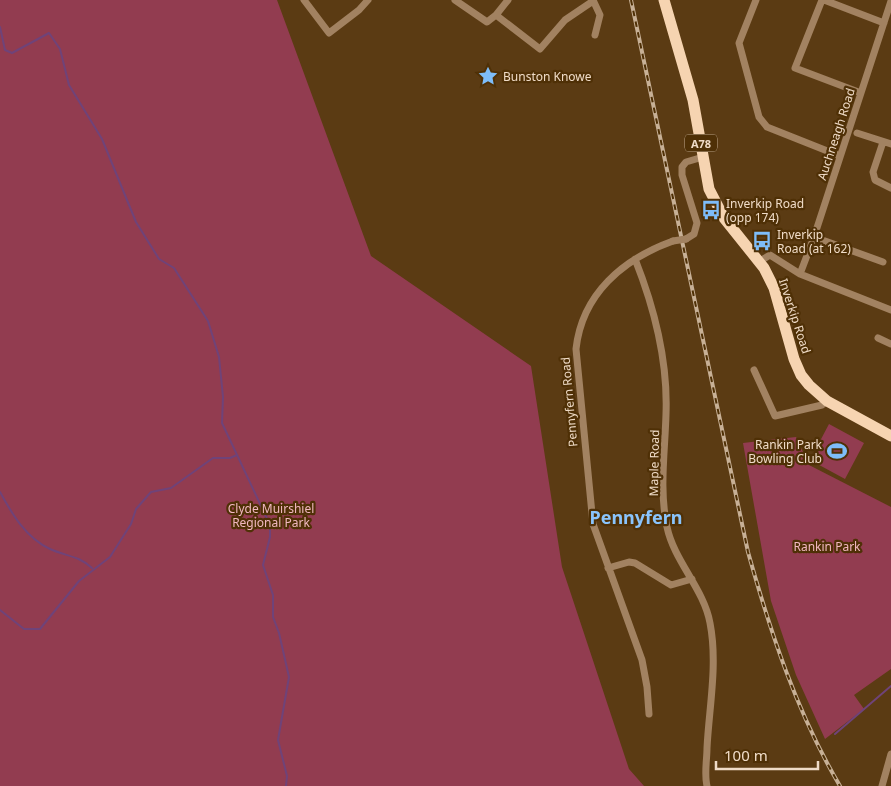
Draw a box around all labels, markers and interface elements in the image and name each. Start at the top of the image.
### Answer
place icon: Bunston Knowe [477,65,499,87]
place label: Bunston Knowe [503,68,592,85]
street label: Auchneagh Road [813,86,859,182]
road number: A78 [685,134,717,152]
place label: Inverkip Road (opp 174) [726,195,804,226]
bus stop icon: Inverkip Road (opp 174) [700,199,722,221]
place label: Inverkip Road (at 162) [777,226,851,257]
bus stop icon: Inverkip Road (at 162) [751,230,773,252]
street label: Inverkip Road [775,276,815,356]
street label: Pennyfern Road [557,356,581,448]
street label: Maple Road [645,429,663,497]
place label: Rankin Park Bowling Club [748,436,823,467]
sports icon: Rankin Park Bowling Club [826,440,848,462]
park label: Clyde Muirshiel Regional Park [228,500,314,531]
district label: Pennyfern [589,505,683,529]
park label: Rankin Park [793,538,861,555]
scale bar [716,738,818,770]
text: 100 m [724,745,768,765]

